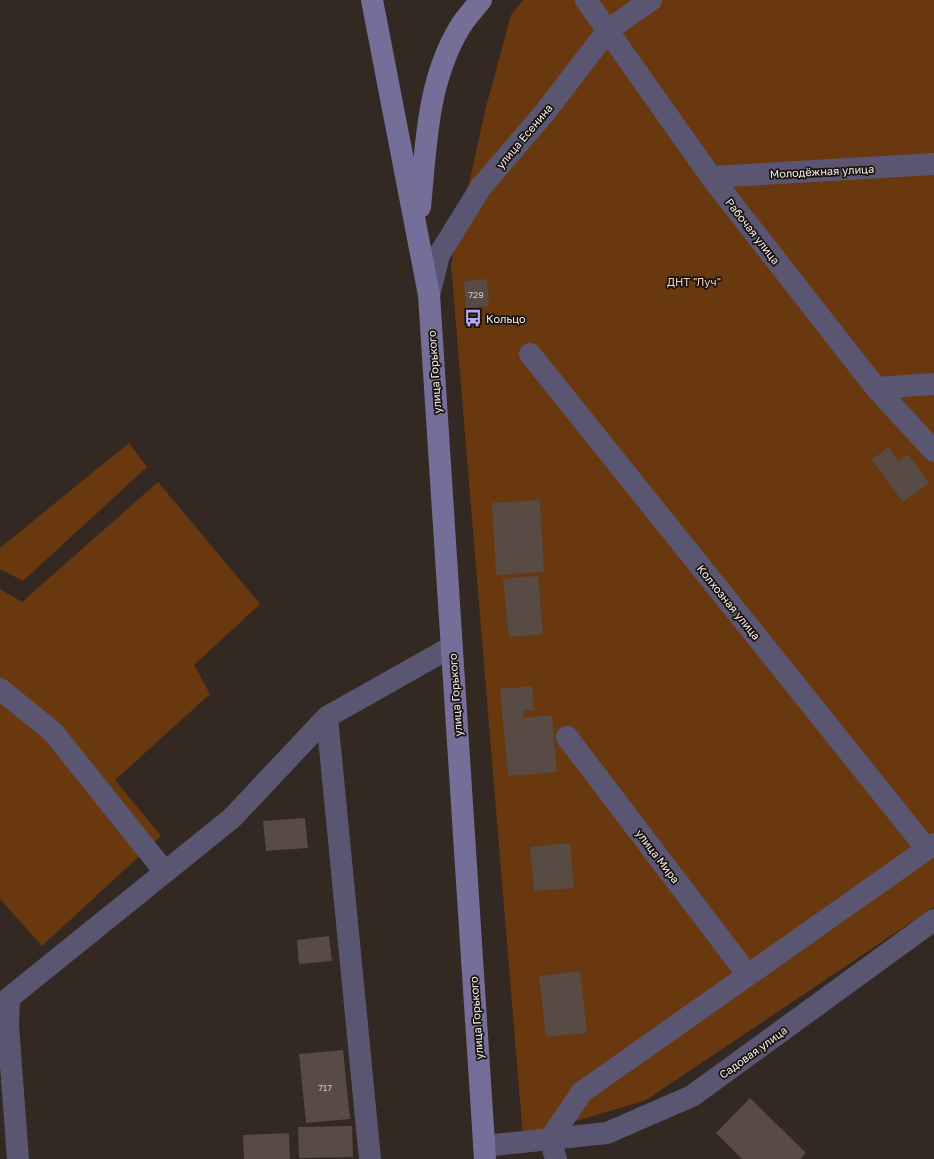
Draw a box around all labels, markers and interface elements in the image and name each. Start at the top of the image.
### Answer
street label: улица Есенина [493,101,555,171]
street label: Молодёжная улица [769,162,875,180]
street label: Рабочая улица [723,195,783,267]
park label: ДНТ "Луч" [667,275,721,288]
house number: 729 [468,289,484,300]
bus stop icon: Кольцо [463,308,483,328]
place label: Кольцо [486,312,526,325]
street label: улица Горького [425,330,443,414]
street label: Колхозная улица [695,562,763,642]
street label: улица Горького [446,653,464,737]
street label: улица Мира [634,826,682,886]
street label: улица Горького [467,976,485,1060]
street label: Садовая улица [717,1023,789,1081]
house number: 717 [318,1082,332,1093]

